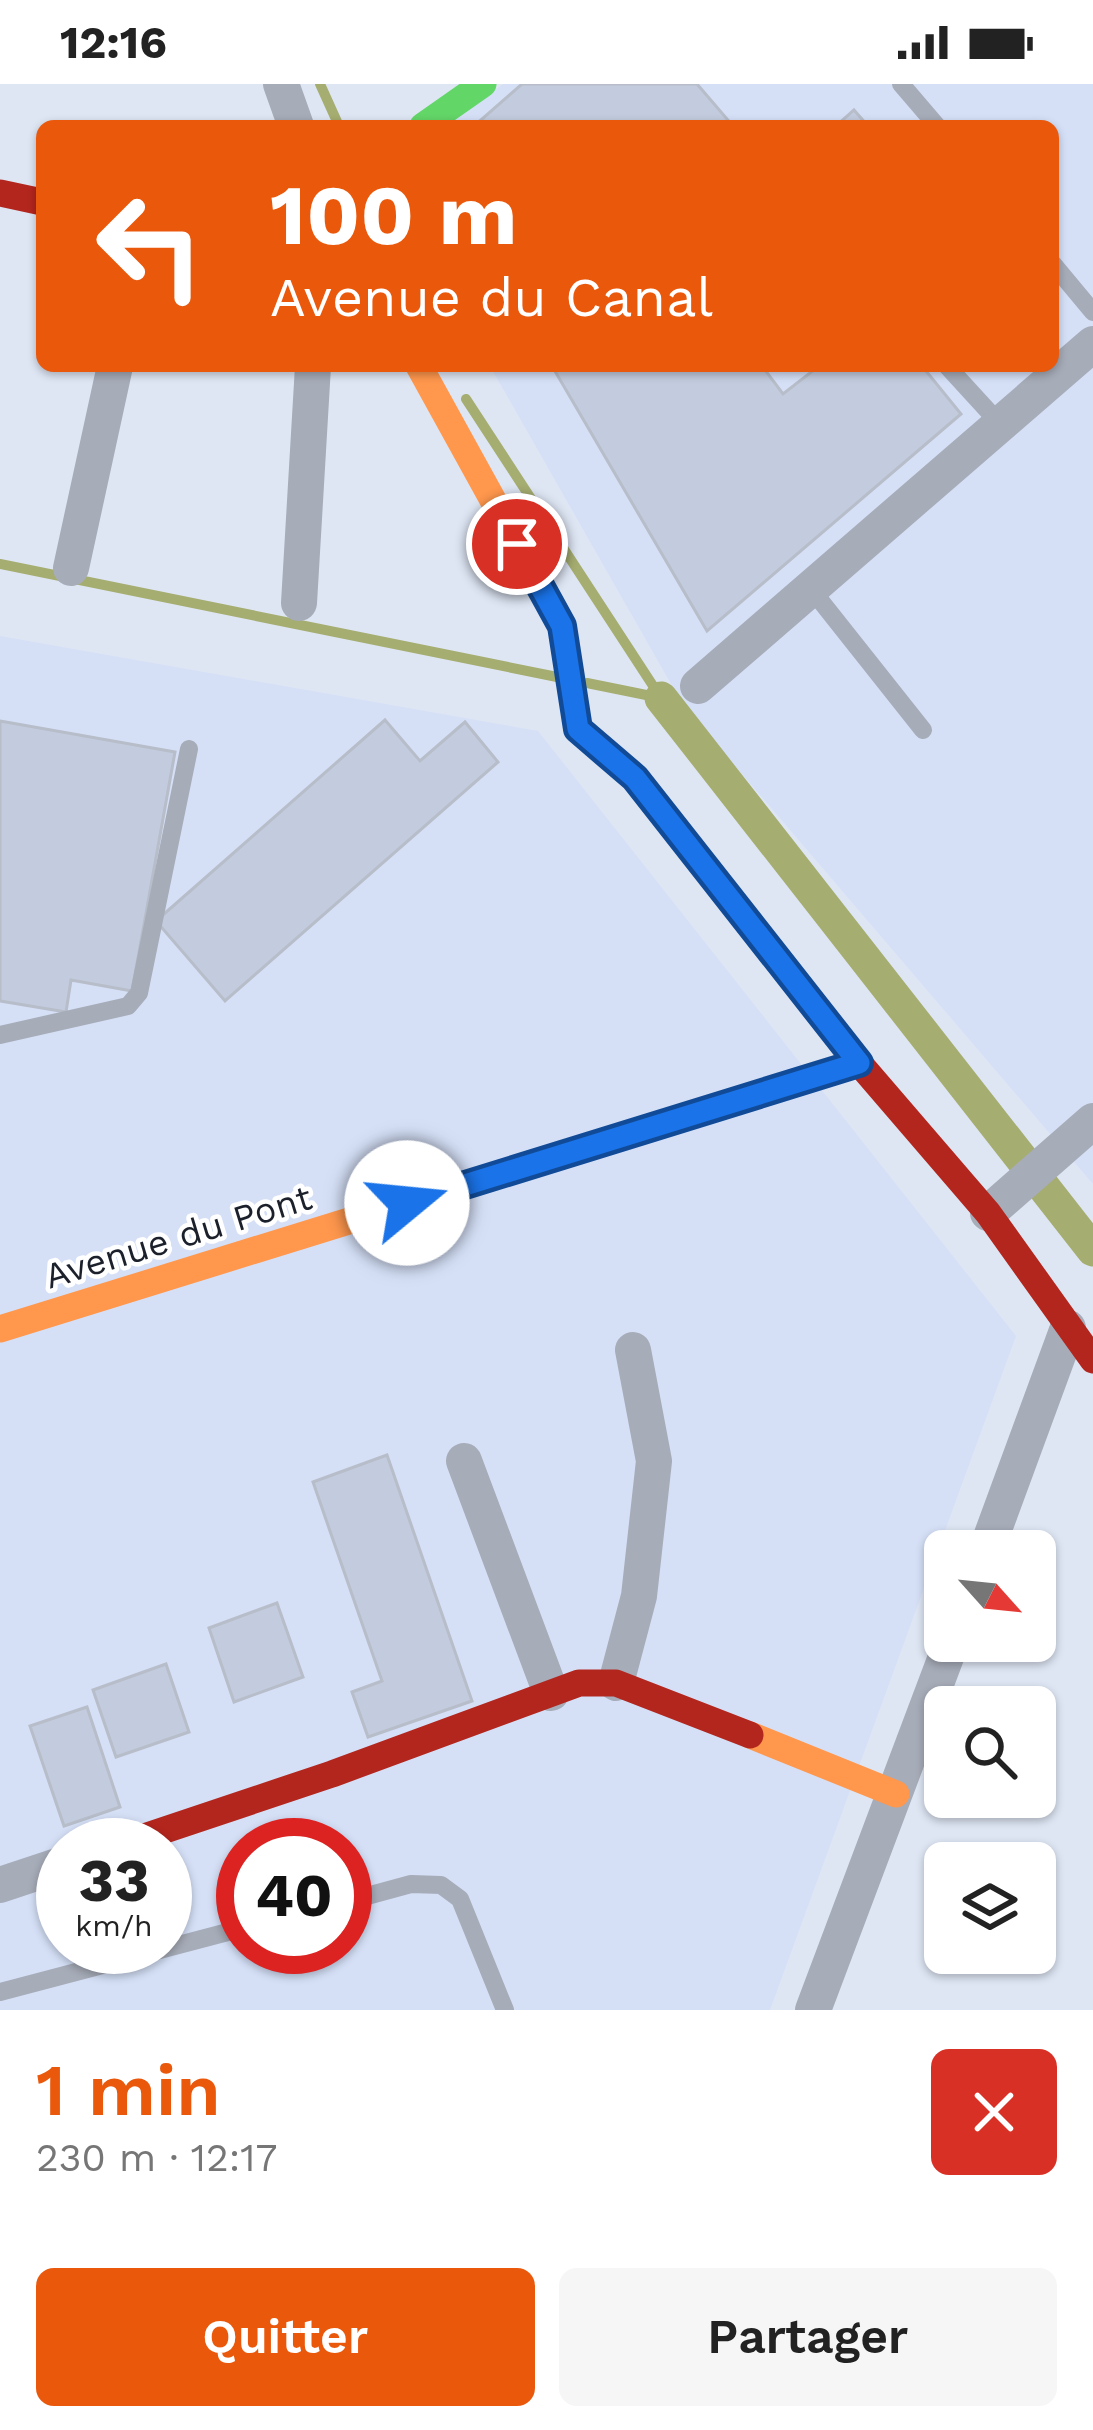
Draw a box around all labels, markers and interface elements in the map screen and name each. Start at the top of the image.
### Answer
text: 12:16 [60,16,167,69]
text: 100 m [270,166,517,264]
icon: left [72,168,228,324]
text: Avenue du Canal [270,266,713,329]
pin [466,493,568,595]
icon: arrive [484,511,550,577]
position arrow [344,1140,470,1266]
street label: Avenue du Pont [40,1176,317,1298]
north arrow [924,1530,1056,1662]
map controls [924,1530,1056,1974]
button: search [924,1686,1056,1818]
speed limit sign: 40 [216,1818,372,1974]
button: layers [924,1842,1056,1974]
text: 33 [78,1845,150,1916]
text: km/h [75,1908,153,1943]
text: 1 min [36,2048,221,2132]
button: close [931,2049,1057,2175]
text: 230 m · 12:17 [36,2135,277,2180]
button: Quitter [36,2268,535,2406]
button: Partager [559,2268,1057,2406]

